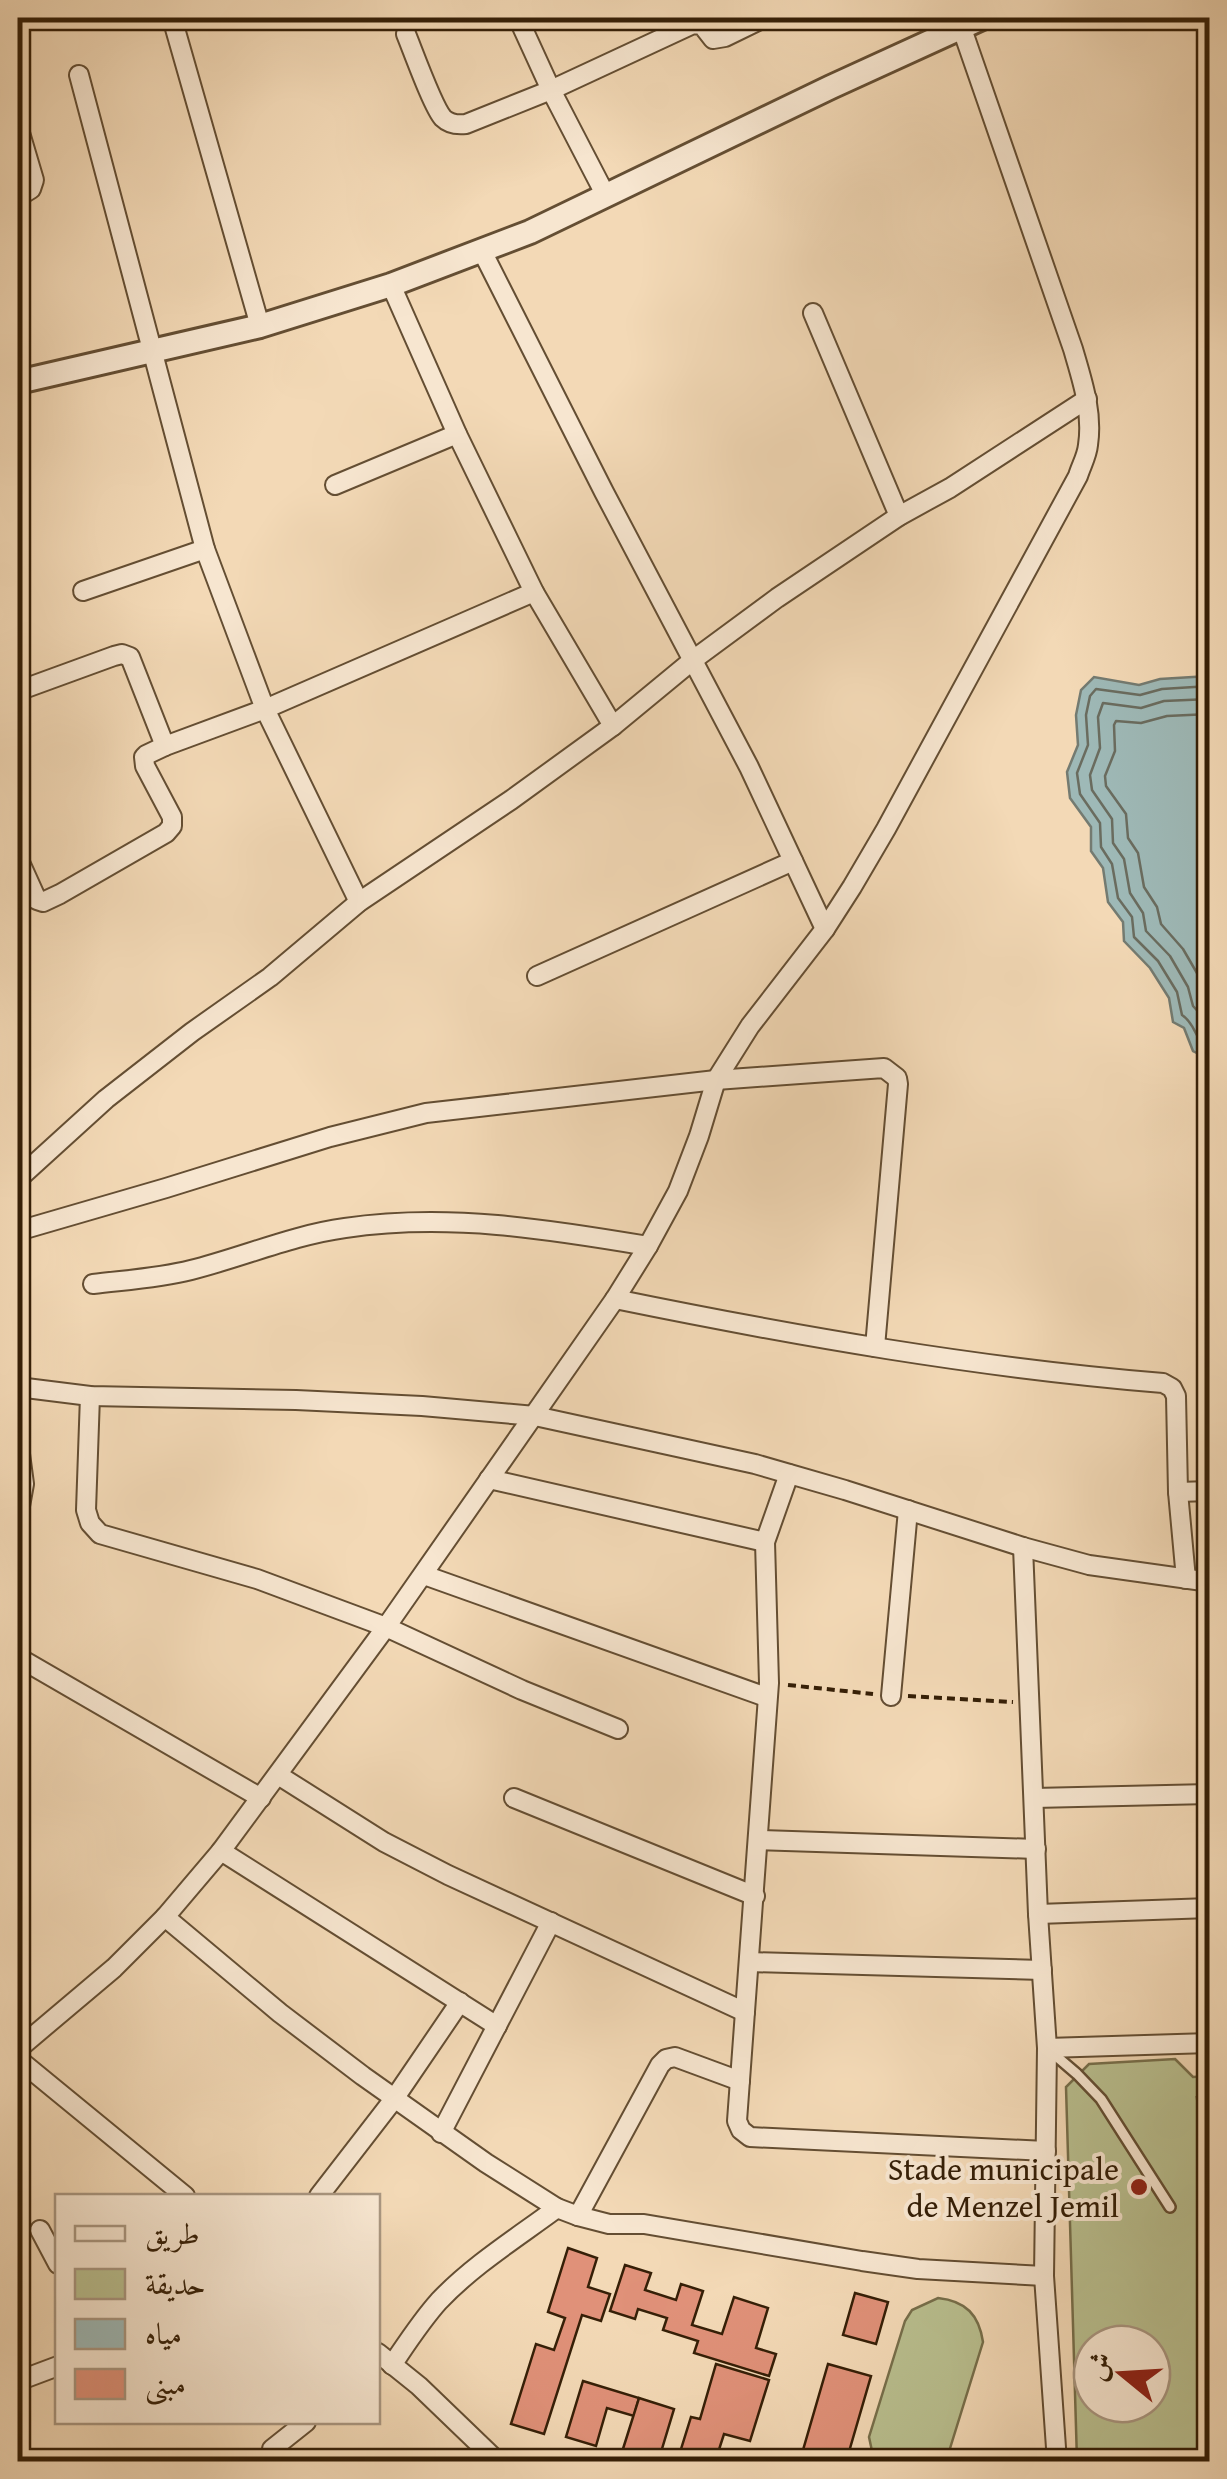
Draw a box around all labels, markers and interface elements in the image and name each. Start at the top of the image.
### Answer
place label: Stade municipale de Menzel Jemil [888,2145,1119,2229]
marker: Stade municipale de Menzel Jemil [1128,2176,1150,2198]
legend [55,2194,380,2424]
text: طريق [145,2211,200,2255]
text: حديقة [145,2261,206,2305]
text: مياه [145,2311,182,2355]
north arrow [1072,2324,1172,2424]
text: ش [1074,2347,1122,2386]
text: مبنى [145,2361,186,2406]

